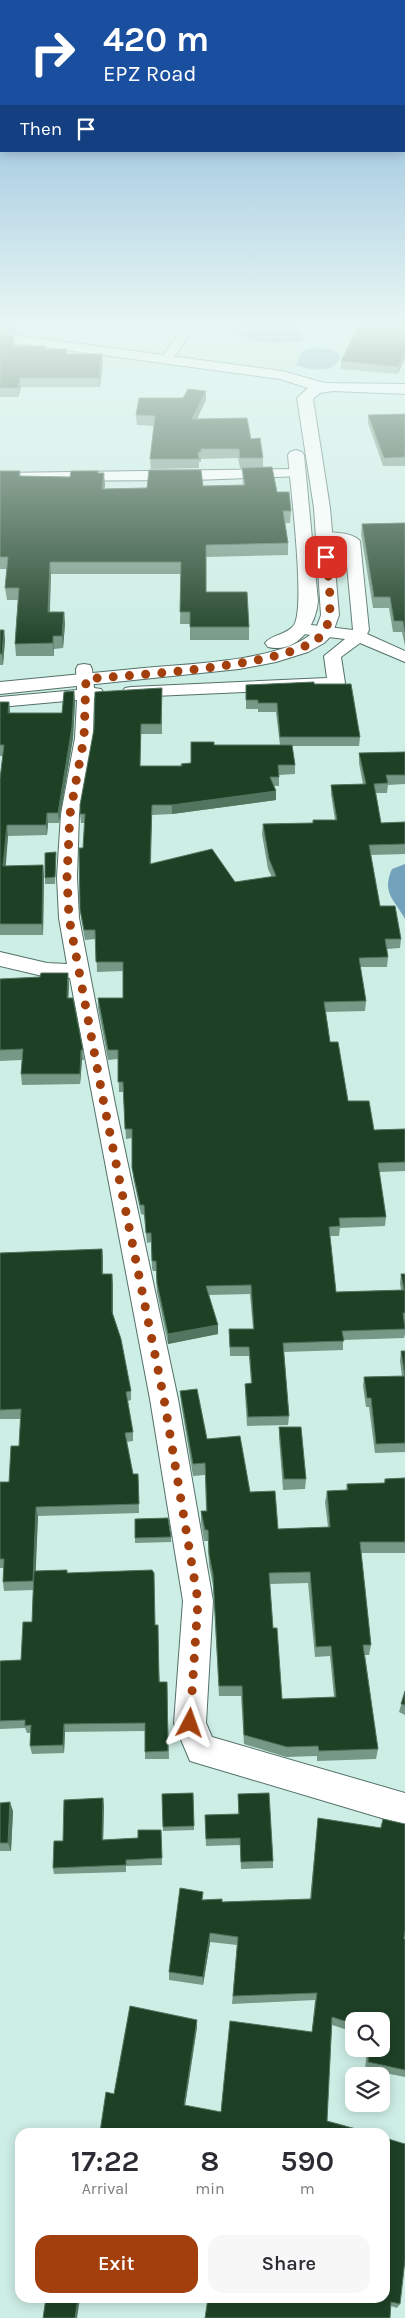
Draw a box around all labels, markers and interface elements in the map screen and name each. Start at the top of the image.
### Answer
text: 420 m [103,19,209,60]
icon: right [20,20,85,85]
text: EPZ Road [103,61,196,87]
icon: arrive [72,115,100,143]
text: Then [20,118,62,140]
pin [305,536,347,578]
icon: arrive [312,543,340,571]
position arrow [163,1696,215,1748]
map controls [345,2012,390,2112]
button: search [345,2012,390,2057]
button: layers [345,2067,390,2112]
text: 17:22 [71,2143,140,2179]
text: 8 [200,2143,219,2179]
text: 590 [280,2143,334,2179]
text: Arrival [82,2179,129,2198]
text: min [195,2179,225,2198]
text: m [300,2179,315,2198]
button: Exit [35,2235,198,2293]
button: Share [208,2235,370,2293]

